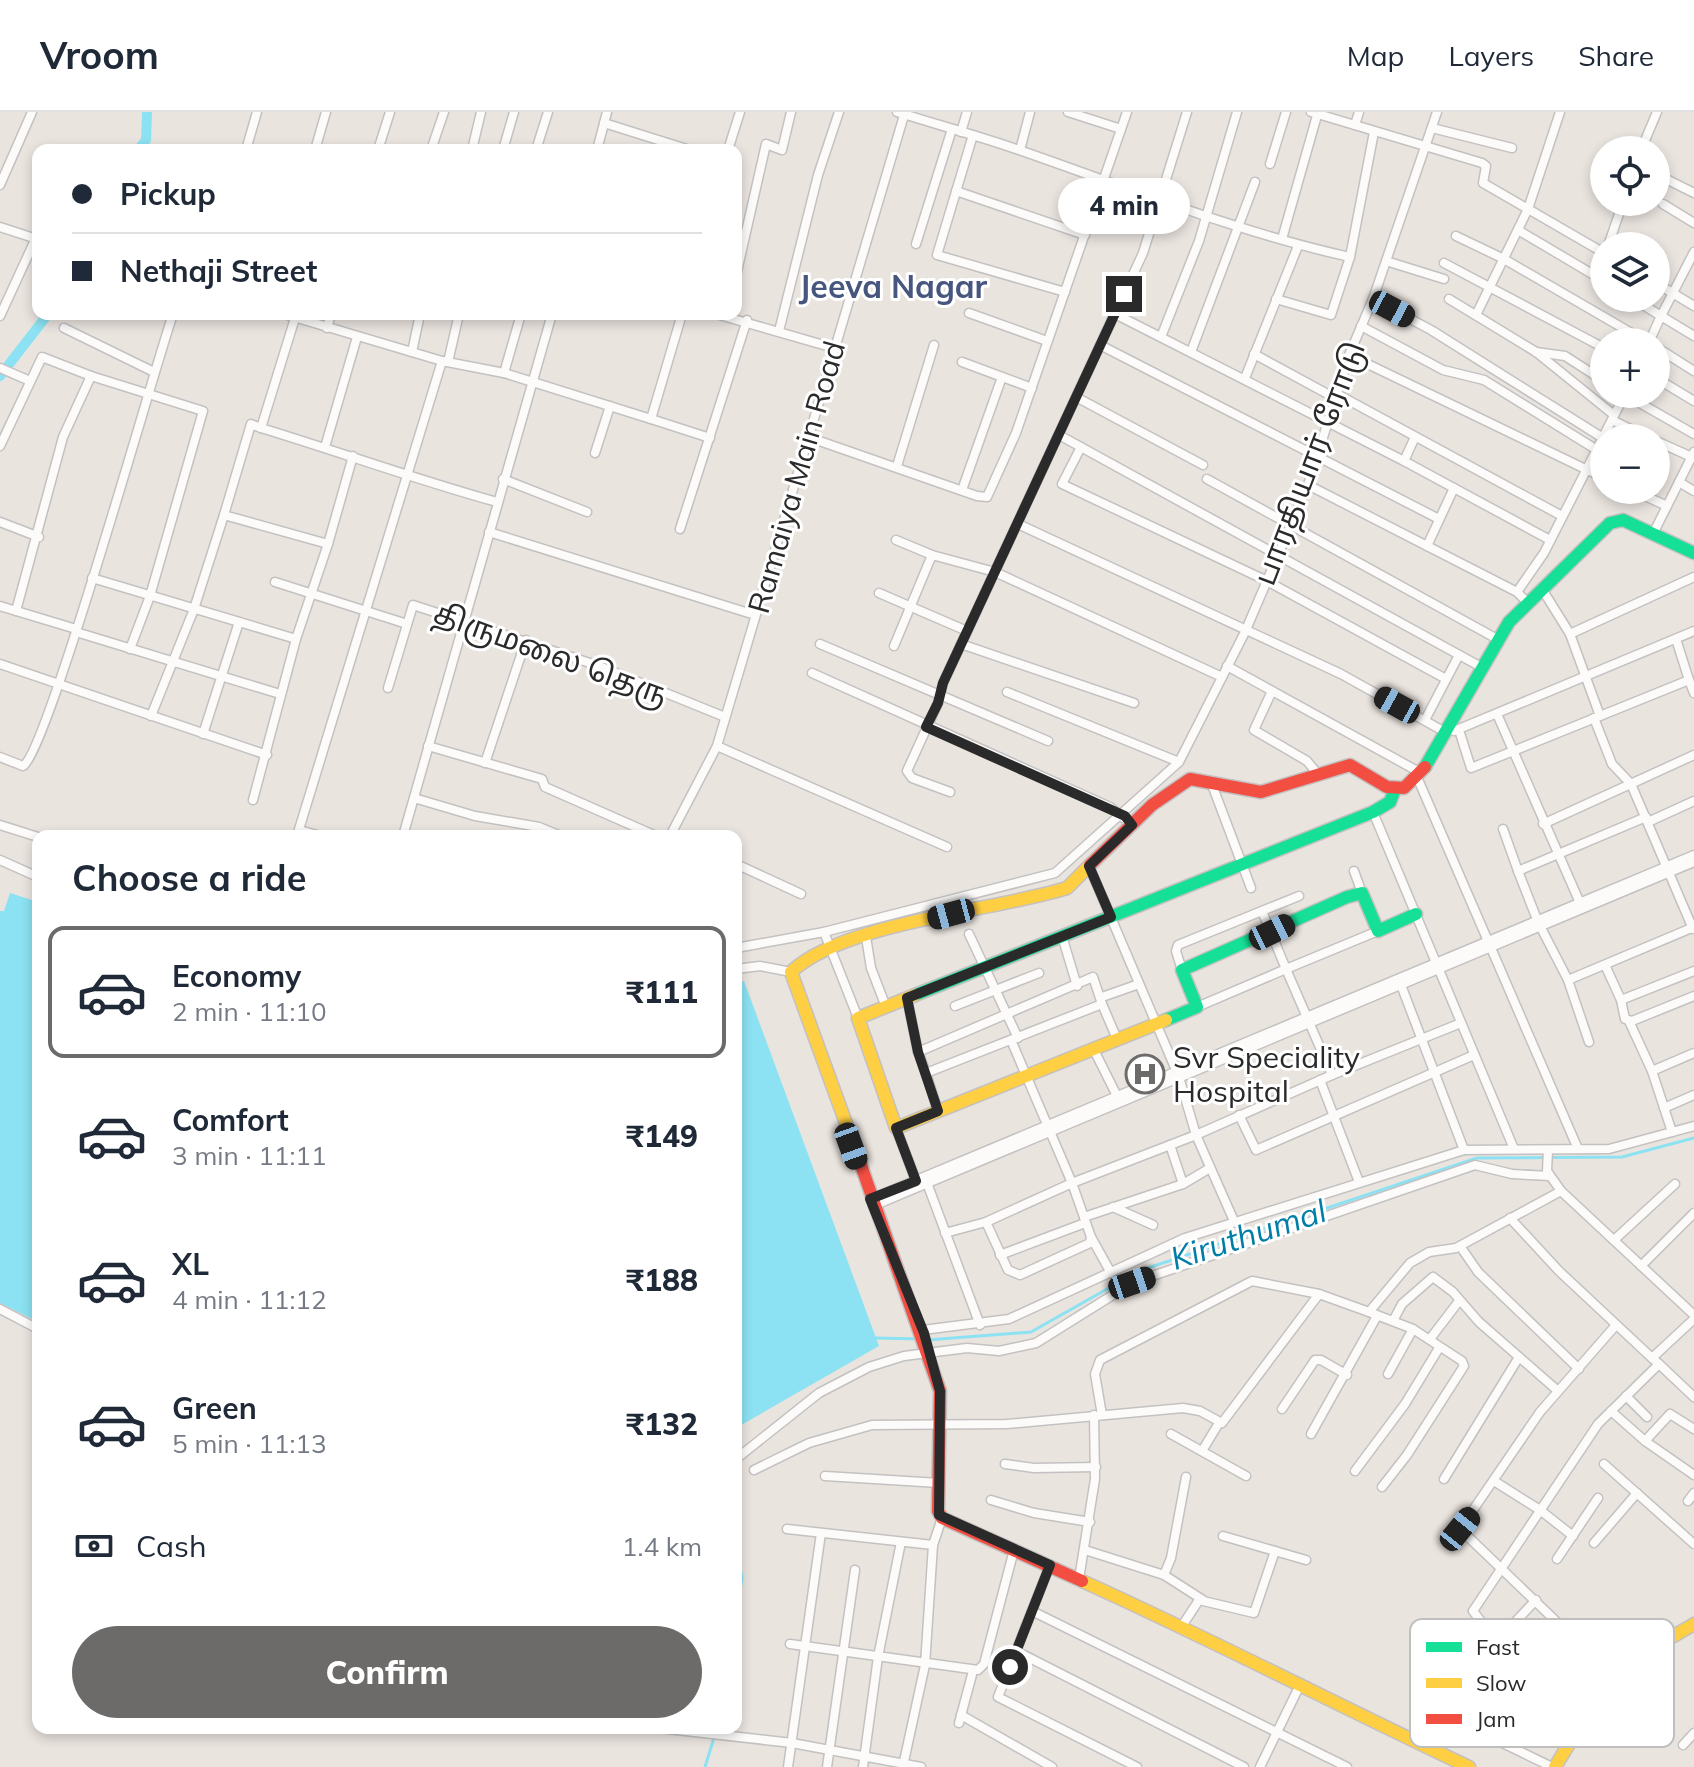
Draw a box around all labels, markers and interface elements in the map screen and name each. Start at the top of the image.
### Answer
text: Vroom [40,31,159,79]
text: Map [1347,38,1404,73]
text: Layers [1448,38,1534,73]
text: Share [1578,38,1654,73]
map controls [1590,136,1670,504]
button: locate [1590,136,1670,216]
text: Pickup [120,175,216,213]
callout: 4 min [1058,178,1190,234]
text: 4 min [1089,189,1159,222]
button: layers [1590,232,1670,312]
text: Nethaji Street [120,252,317,290]
district label: Jeeva Nagar [799,266,988,306]
route end [1106,276,1142,312]
car [1365,287,1419,331]
button: + [1590,328,1670,408]
street label: Ramaiya Main Road [739,336,853,618]
street label: பாரதியார் ரோடு [1245,336,1374,591]
button: − [1590,424,1670,504]
street label: திருமலை தெரு [428,593,673,715]
car [1370,683,1424,727]
text: Choose a ride [72,855,306,900]
car [925,896,977,932]
car [1245,911,1299,953]
icon: car [76,956,148,1028]
text: Economy [172,957,301,995]
text: ₹111 [626,973,698,1011]
text: 2 min · 11:10 [172,995,327,1028]
place label: Svr Speciality Hospital [1173,1038,1360,1110]
hospital icon: Svr Speciality Hospital [1124,1053,1166,1095]
icon: car [76,1100,148,1172]
text: Comfort [172,1101,289,1139]
text: ₹149 [626,1117,698,1155]
car [832,1119,870,1173]
text: 3 min · 11:11 [172,1139,327,1172]
water label: Kiruthumal [1165,1190,1331,1278]
icon: car [76,1244,148,1316]
text: XL [172,1245,209,1283]
text: ₹188 [626,1261,698,1299]
car [1105,1264,1159,1302]
text: 4 min · 11:12 [172,1283,327,1316]
icon: car [76,1388,148,1460]
text: Green [172,1389,257,1427]
text: ₹132 [626,1405,698,1443]
text: 5 min · 11:13 [172,1427,327,1460]
car [1436,1503,1484,1555]
icon: cash [72,1524,116,1568]
text: Cash [136,1527,207,1565]
text: 1.4 km [622,1530,702,1563]
legend [1410,1619,1674,1747]
button: Confirm [72,1626,702,1718]
text: Fast [1476,1633,1520,1661]
route start [992,1649,1028,1685]
text: Slow [1476,1669,1526,1697]
text: Jam [1476,1705,1516,1733]

